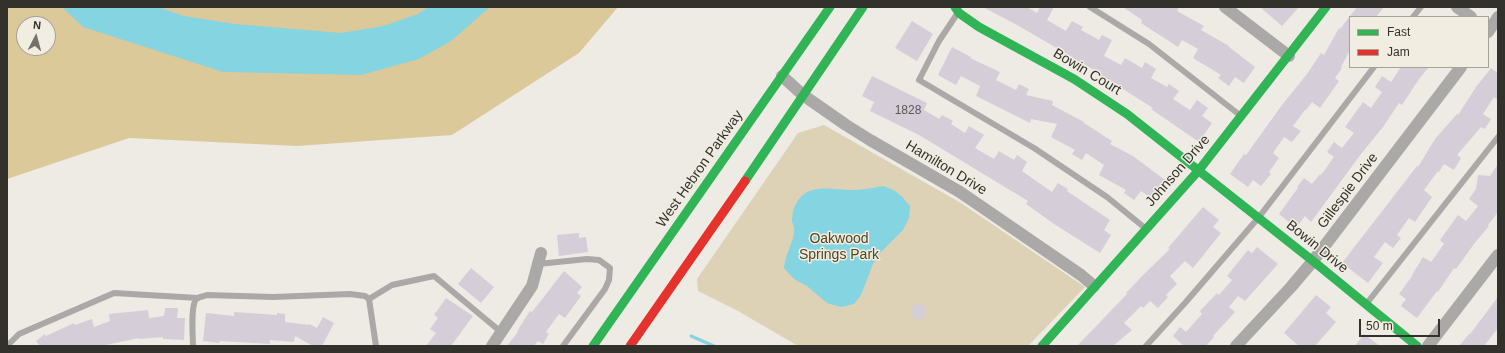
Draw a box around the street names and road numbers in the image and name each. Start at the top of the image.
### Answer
street label: Bowin Court [1050,45,1124,99]
street label: West Hebron Parkway [653,107,747,231]
street label: Johnson Drive [1142,132,1214,210]
street label: Hamilton Drive [902,137,990,199]
street label: Gillespie Drive [1314,150,1382,232]
street label: Bowin Drive [1283,217,1351,277]

